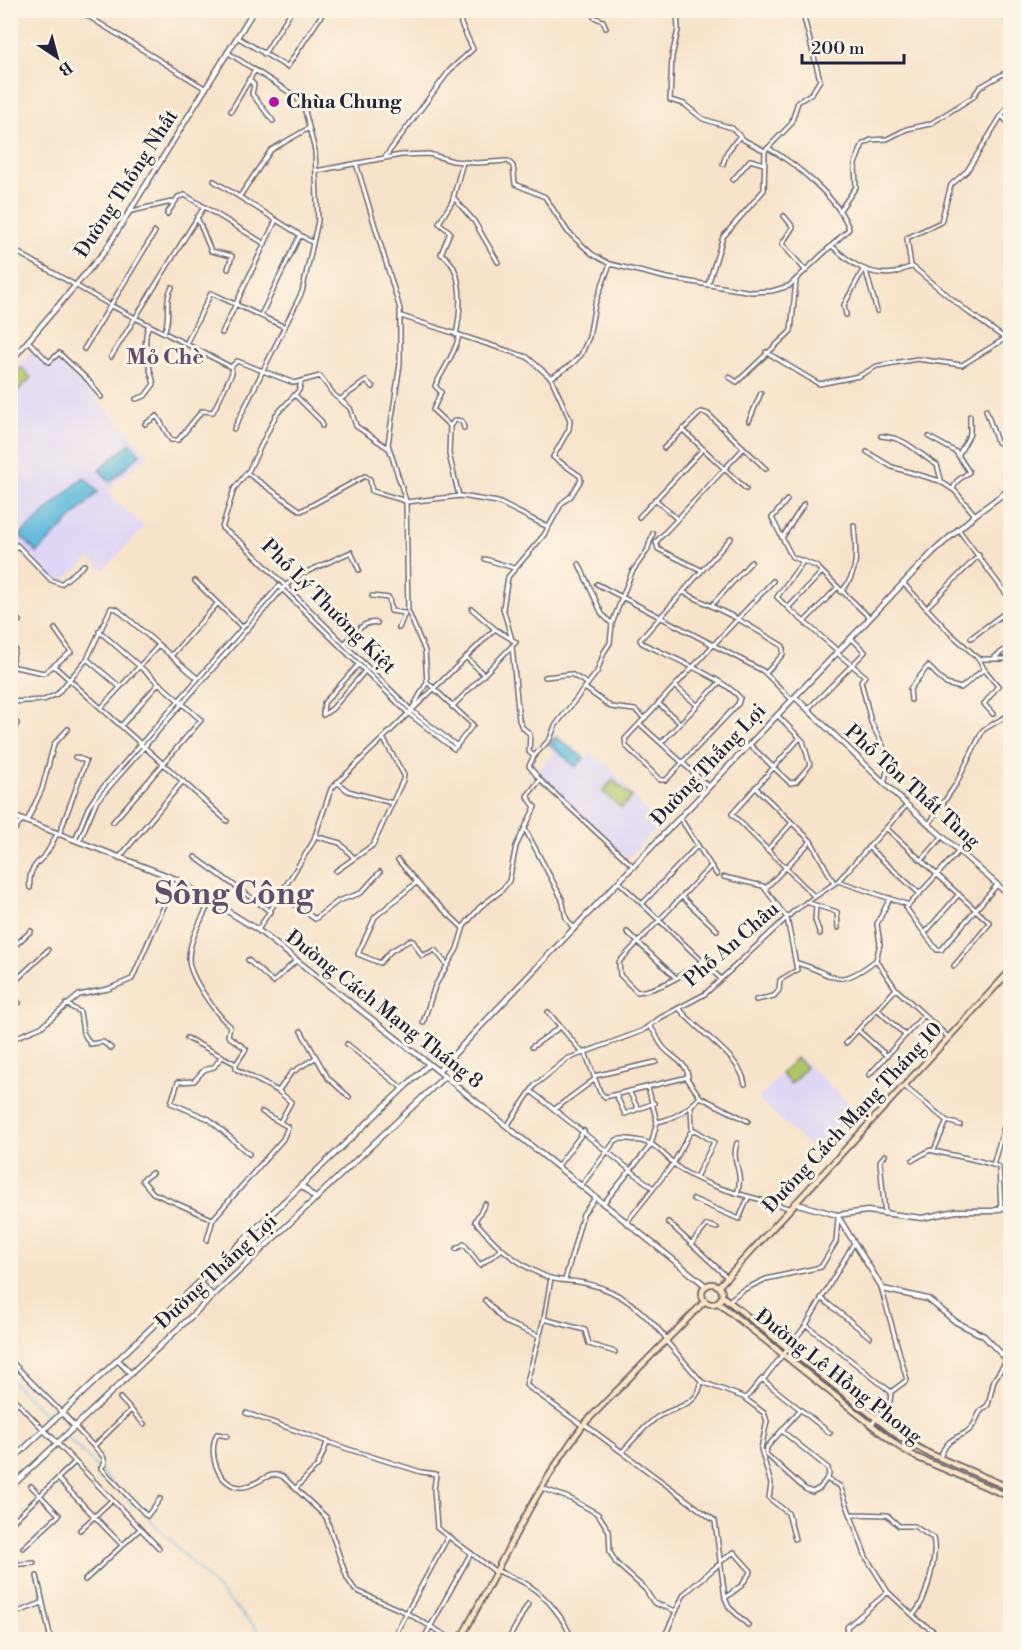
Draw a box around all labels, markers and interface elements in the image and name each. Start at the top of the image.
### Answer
north arrow [27,27,87,87]
scale bar [802,27,904,65]
text: 200 m [811,37,865,60]
text: B [54,57,76,80]
place label: Chùa Chung [286,90,402,115]
marker: Chùa Chung [267,95,281,109]
street label: Đường Thống Nhất [70,105,184,263]
district label: Mỏ Chè [126,344,204,371]
street label: Phố Lý Thường Kiệt [255,534,401,680]
street label: Đường Thắng Lợi [646,698,772,831]
street label: Phố Tôn Thất Tùng [839,720,985,855]
district label: Sông Công [154,874,315,914]
street label: Phố An Châu [679,896,785,993]
street label: Đường Cách Mạng Tháng 8 [281,925,487,1095]
street label: Đường Cách Mạng Tháng 10 [758,1017,948,1219]
street label: Đường Thắng Lợi [151,1209,284,1335]
street label: Đường Lê Hồng Phong [750,1304,927,1450]

